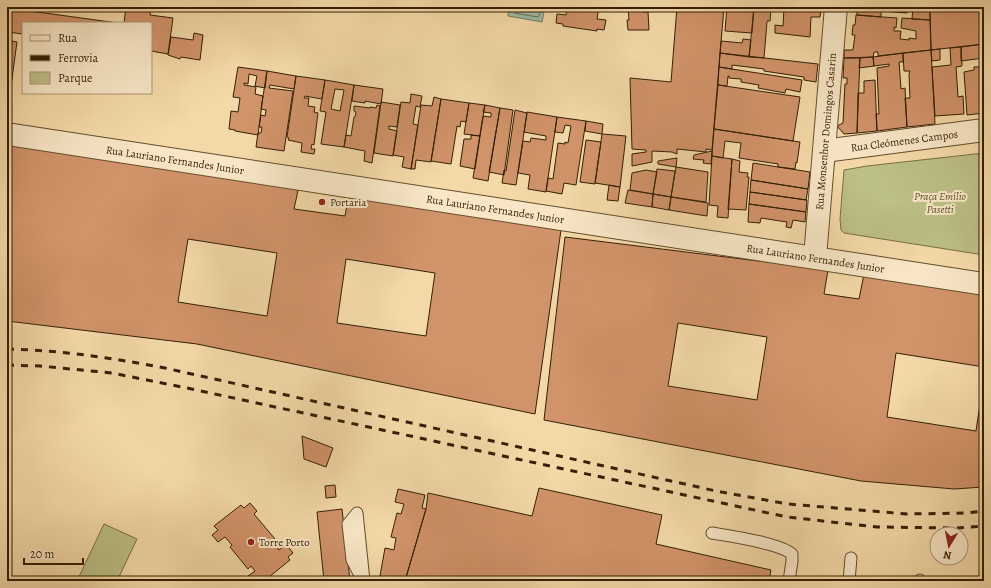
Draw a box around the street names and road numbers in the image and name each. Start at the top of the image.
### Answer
street label: Rua Monsenhor Domingos Casarin [812,52,840,211]
street label: Rua Cleómenes Campos [850,126,959,155]
street label: Rua Lauriano Fernandes Junior [105,142,245,178]
street label: Rua Lauriano Fernandes Junior [425,191,565,227]
street label: Rua Lauriano Fernandes Junior [745,241,886,277]

